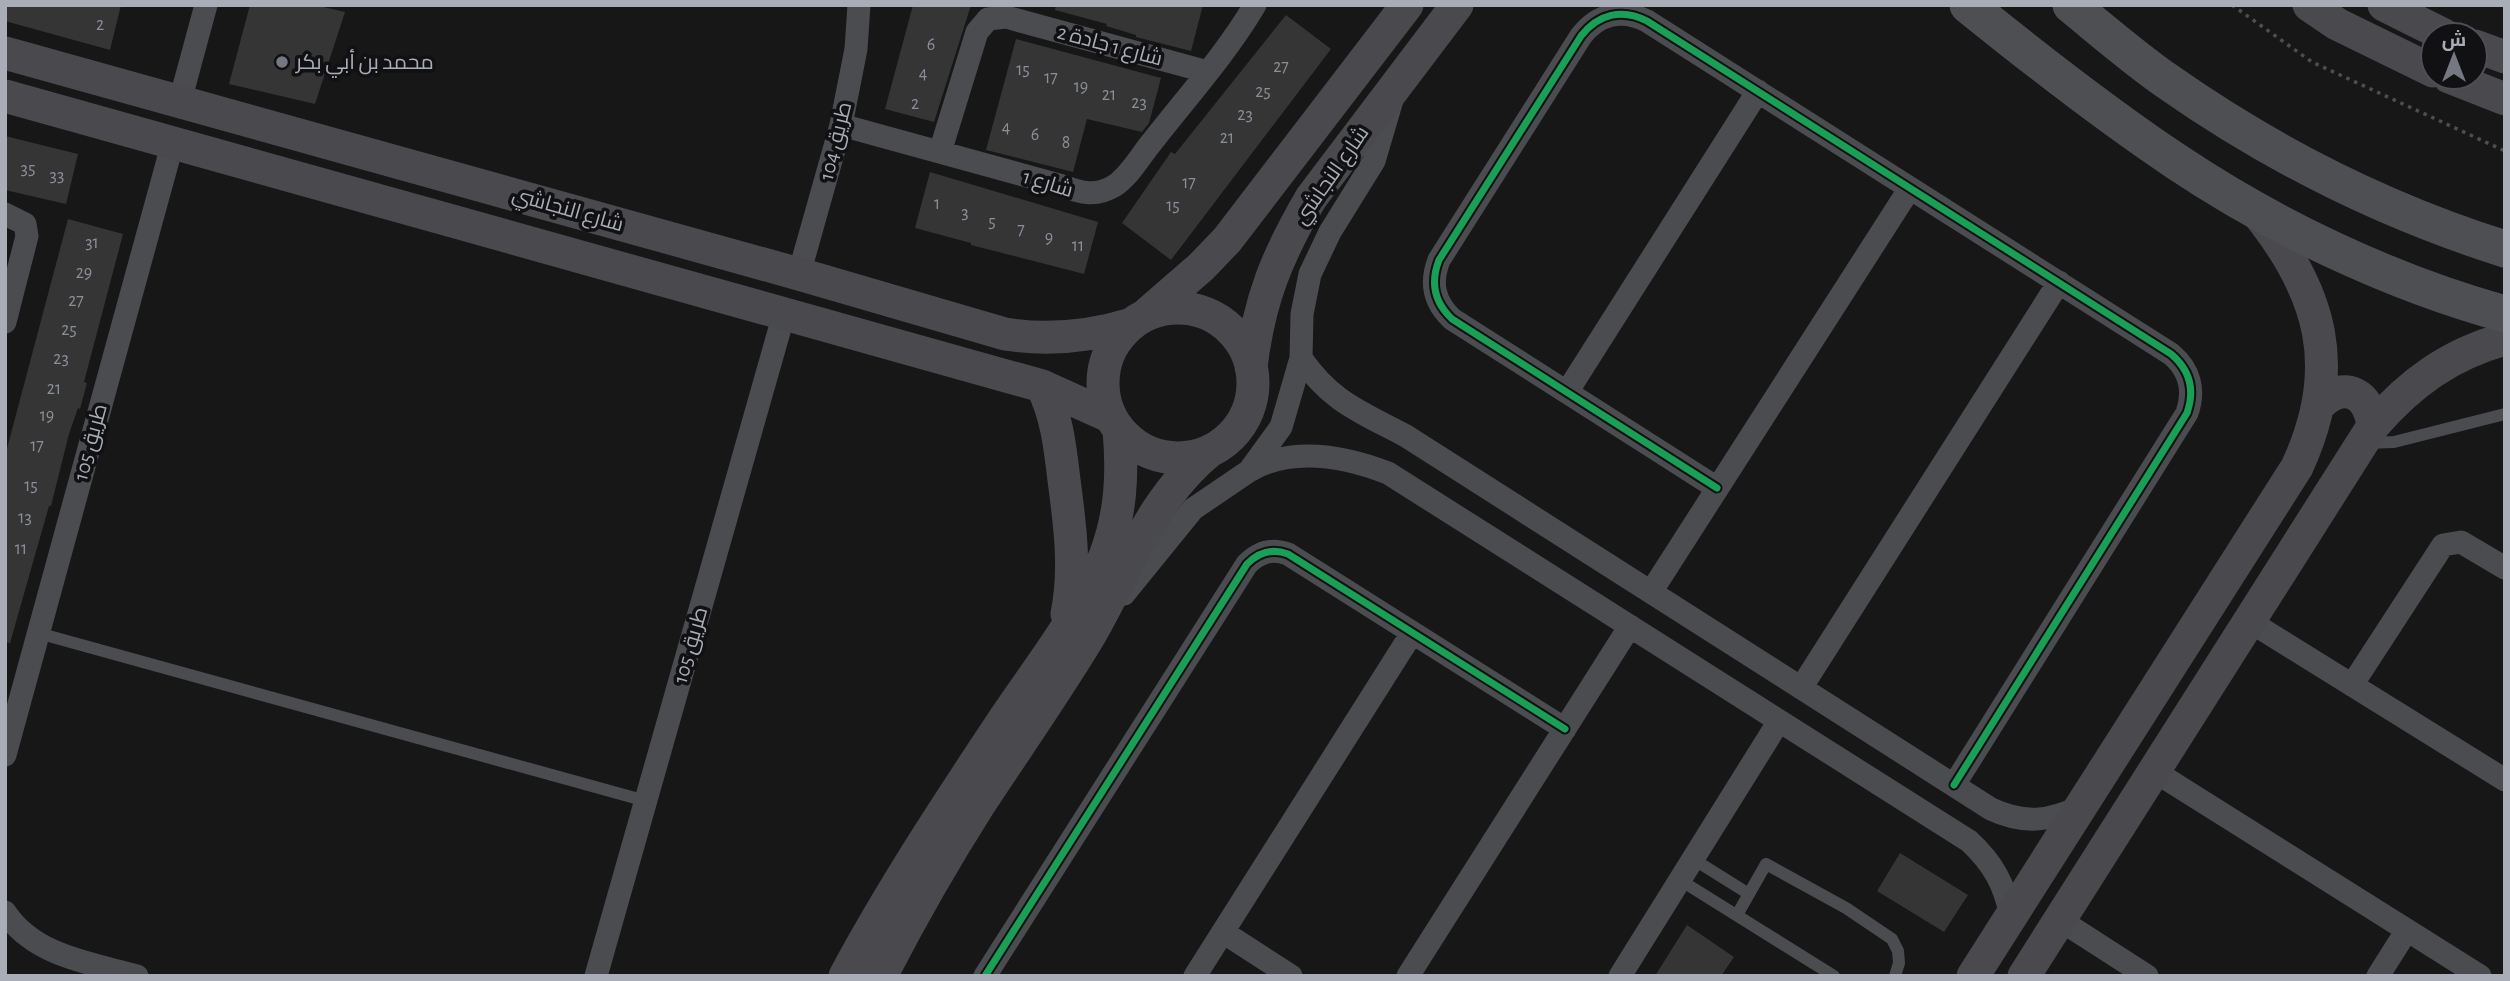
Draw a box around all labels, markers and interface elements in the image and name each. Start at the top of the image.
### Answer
house number: 2 [96,16,104,34]
street label: شارع 1 جادة 2 [1054,21,1165,73]
north arrow [2419,21,2489,91]
text: ش [2442,30,2466,51]
house number: 6 [927,36,935,54]
place label: محمد بن أبي بكر [295,49,434,78]
marker: محمد بن أبي بكر [274,54,290,70]
house number: 27 [1273,58,1289,76]
house number: 15 [1016,61,1030,79]
house number: 4 [919,65,928,83]
house number: 17 [1044,69,1058,87]
house number: 19 [1074,78,1088,96]
house number: 25 [1255,83,1271,101]
house number: 21 [1102,86,1116,104]
house number: 23 [1131,94,1147,112]
house number: 2 [911,95,919,113]
street label: طريق 104 [816,100,857,183]
house number: 23 [1237,106,1253,124]
house number: 4 [1002,119,1011,137]
street label: شارع النجاشي [1290,122,1376,231]
house number: 6 [1031,126,1039,144]
house number: 21 [1220,129,1234,147]
house number: 8 [1062,134,1070,152]
house number: 35 [21,160,35,178]
street label: شارع 1 [1019,166,1075,204]
house number: 33 [50,167,64,185]
house number: 17 [1182,174,1196,192]
street label: شارع النجاشي [509,184,626,239]
house number: 1 [934,195,940,213]
house number: 15 [1166,197,1180,215]
house number: 3 [961,204,969,222]
house number: 5 [988,213,996,231]
house number: 7 [1017,221,1025,239]
house number: 9 [1045,229,1053,247]
house number: 31 [85,234,99,252]
house number: 11 [1072,237,1084,255]
house number: 29 [76,264,92,282]
house number: 27 [68,292,84,310]
house number: 25 [61,321,77,339]
house number: 23 [53,350,69,368]
house number: 21 [47,380,61,398]
street label: طريق 105 [70,401,113,483]
house number: 19 [40,407,54,425]
house number: 17 [30,437,44,455]
house number: 15 [24,477,38,495]
house number: 13 [18,509,32,527]
house number: 11 [15,540,27,558]
street label: طريق 105 [670,604,713,686]

